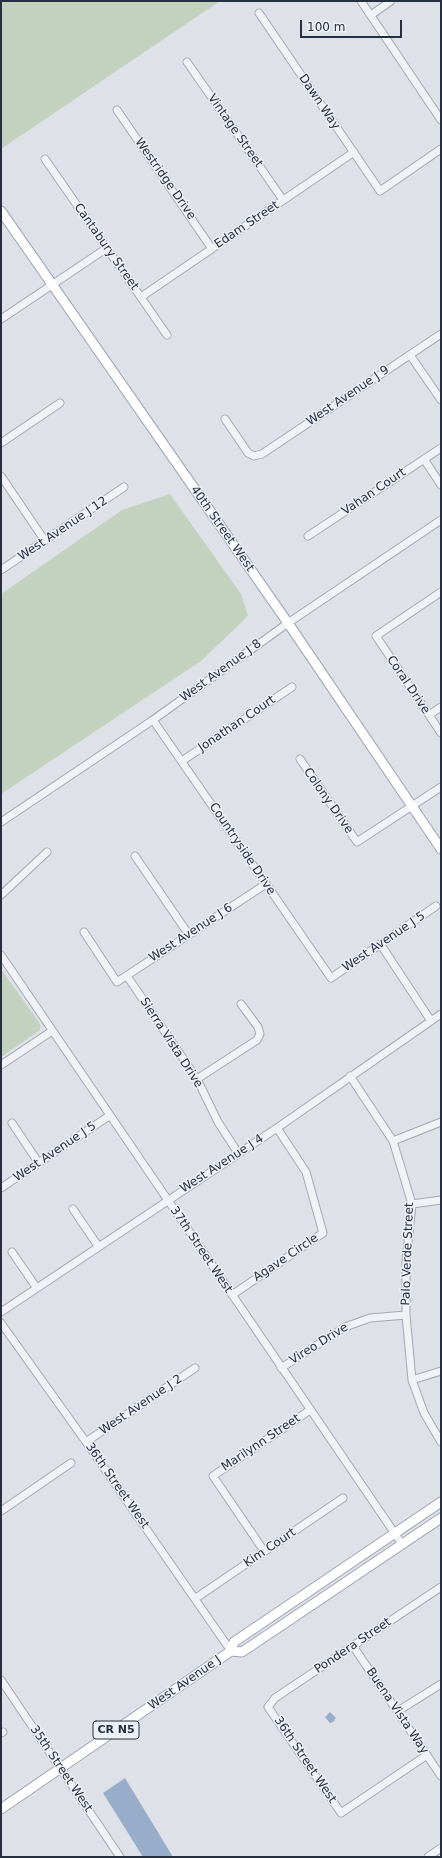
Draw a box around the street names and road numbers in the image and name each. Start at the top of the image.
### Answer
street label: Dawn Way [295,72,343,132]
street label: Vintage Street [204,92,266,170]
street label: Westridge Drive [132,135,198,223]
street label: Edam Street [212,198,282,252]
street label: Cantabury Street [71,201,141,293]
street label: West Avenue J 9 [304,363,392,429]
street label: Vahan Court [339,465,409,519]
street label: 40th Street West [187,483,257,575]
street label: West Avenue J 12 [16,494,110,564]
street label: West Avenue J 8 [178,637,264,705]
street label: Coral Drive [383,653,433,717]
street label: Jonathan Court [196,693,278,755]
street label: Colony Drive [300,765,356,837]
street label: Countryside Drive [206,800,278,898]
street label: West Avenue J 6 [147,901,235,965]
street label: West Avenue J 5 [340,909,428,975]
street label: Sierra Vista Drive [136,995,206,1091]
street label: West Avenue J 5 [11,1119,99,1185]
street label: West Avenue J 4 [178,1132,266,1196]
street label: Palo Verde Street [399,1202,417,1306]
street label: 37th Street West [167,1204,235,1296]
street label: Agave Circle [251,1231,321,1285]
street label: Vireo Drive [287,1320,351,1368]
street label: West Avenue J 2 [97,1372,185,1438]
street label: Marilynn Street [219,1411,303,1475]
street label: 36th Street West [82,1440,152,1532]
street label: Kim Court [241,1525,299,1571]
street label: Pondera Street [312,1615,394,1677]
street label: West Avenue J [146,1653,224,1713]
street label: Buena Vista Way [363,1665,431,1757]
street label: 36th Street West [271,1714,339,1806]
road number: CR N5 [93,1721,139,1739]
street label: 35th Street West [27,1723,95,1815]

